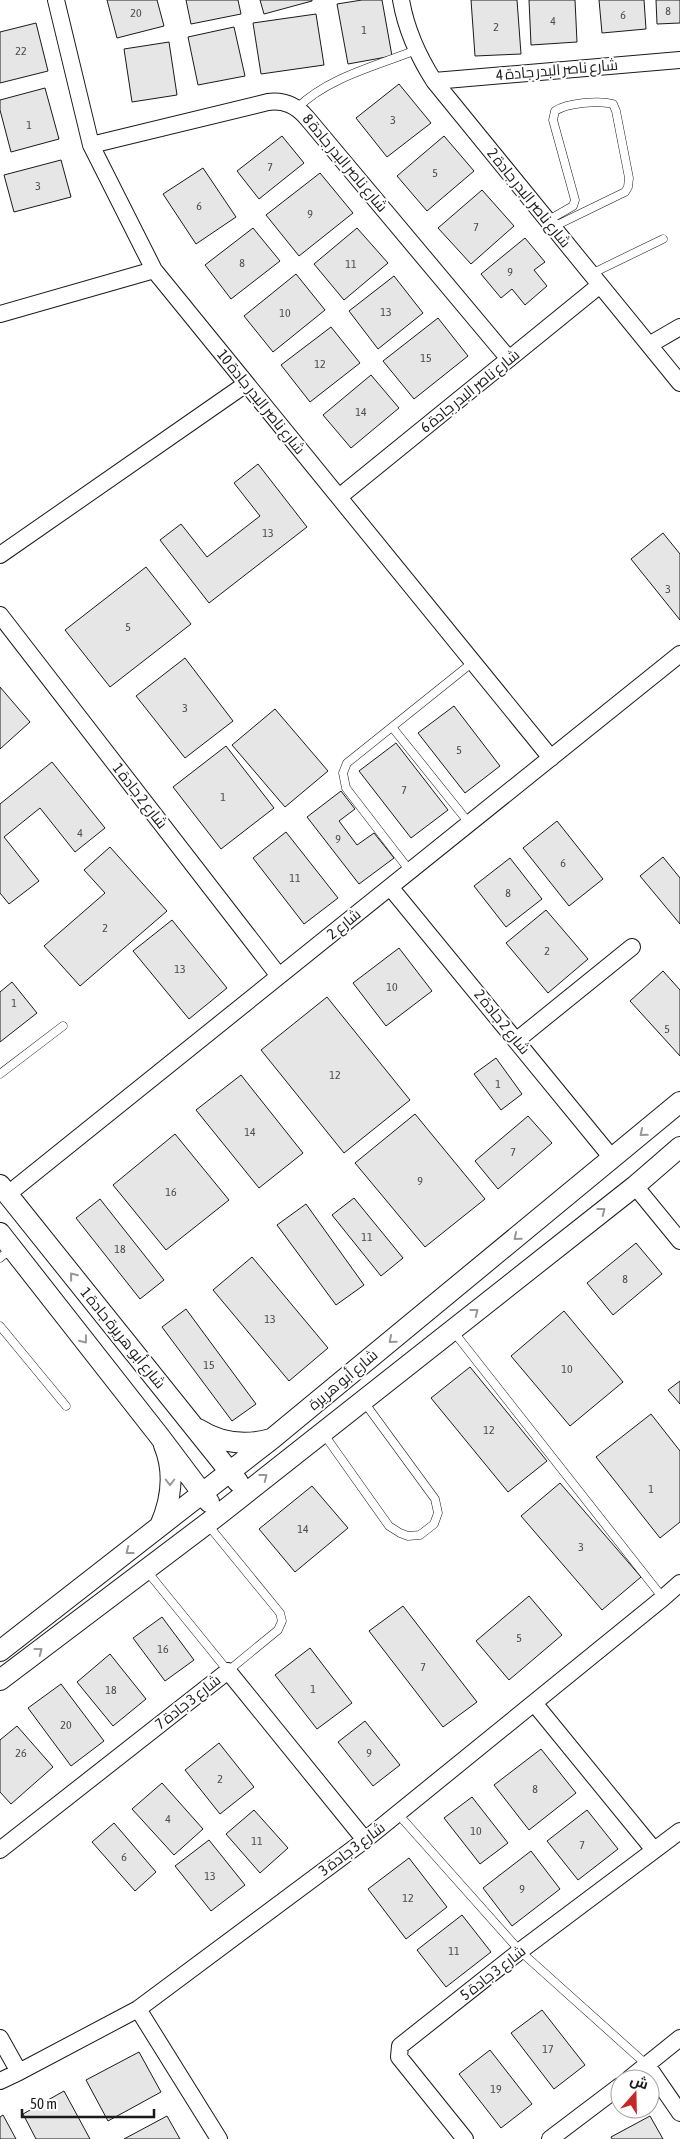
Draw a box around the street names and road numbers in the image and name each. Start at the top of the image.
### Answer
street label: شارع ناصر البدر جادة 4 [495,56,619,86]
street label: شارع ناصر البدر جادة 8 [297,110,391,217]
street label: شارع ناصر البدر جادة 2 [482,145,574,252]
street label: شارع ناصر البدر جادة 10 [212,346,309,459]
street label: شارع ناصر البدر جادة 6 [417,346,524,438]
street label: شارع 2 جادة 1 [107,760,171,834]
street label: شارع 2 [323,905,366,945]
street label: شارع 2 جادة 2 [469,986,534,1059]
street label: شارع أبو هريرة جادة 1 [75,1283,170,1393]
street label: شارع أبو هريرة [304,1345,383,1416]
street label: شارع 3 جادة 7 [152,1671,226,1735]
street label: شارع 3 جادة 3 [315,1818,390,1881]
street label: شارع 3 جادة 5 [457,1942,531,2006]

